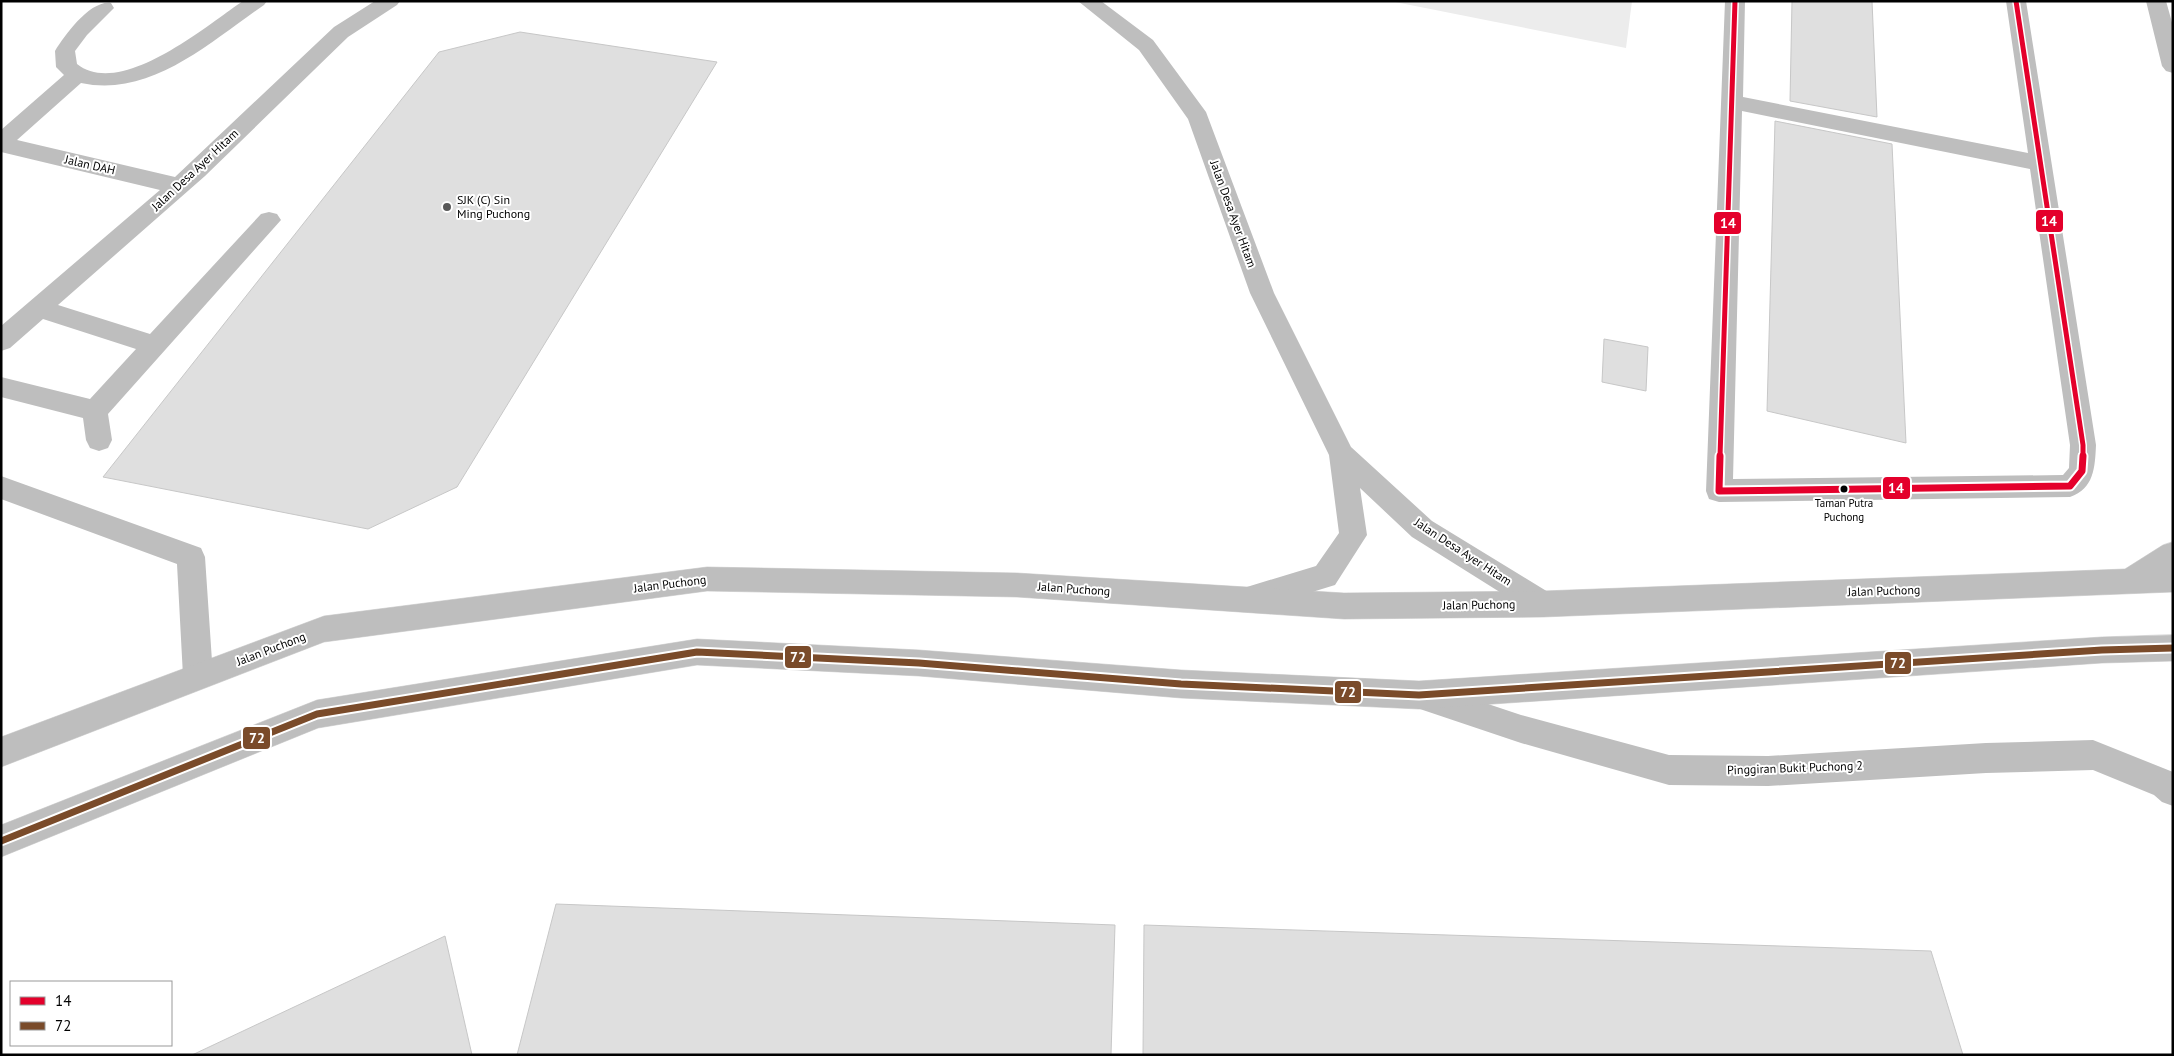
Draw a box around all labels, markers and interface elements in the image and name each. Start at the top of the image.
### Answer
street label: Jalan Desa Ayer Hitam [148,126,241,214]
street label: Jalan DAH [62,151,117,178]
street label: Jalan Desa Ayer Hitam [1207,157,1260,269]
place label: SJK (C) Sin Ming Puchong [457,192,530,221]
marker: SJK (C) Sin Ming Puchong [441,201,453,213]
line badge: 14 [2035,209,2064,233]
line badge: 14 [1713,211,1742,235]
text: 14 [2041,212,2057,230]
text: 14 [1720,214,1736,232]
line badge: 14 [1882,476,1911,500]
text: 14 [1888,479,1904,497]
marker: Taman Putra Puchong [1839,484,1849,494]
place label: Taman Putra Puchong [1815,496,1873,524]
street label: Jalan Desa Ayer Hitam [1411,514,1515,589]
street label: Jalan Puchong [632,572,707,596]
street label: Jalan Puchong [1036,578,1111,599]
street label: Jalan Puchong [1846,582,1921,599]
street label: Jalan Puchong [1441,596,1516,613]
street label: Jalan Puchong [233,628,308,669]
line badge: 72 [784,645,812,669]
text: 72 [790,648,806,666]
line badge: 72 [1884,651,1912,675]
text: 72 [1890,654,1906,672]
line badge: 72 [1334,680,1362,704]
text: 72 [1340,683,1356,701]
line badge: 72 [242,726,271,750]
text: 72 [249,729,265,747]
street label: Pinggiran Bukit Puchong 2 [1727,758,1863,777]
legend [10,981,172,1046]
text: 14 [55,991,71,1010]
text: 72 [55,1016,71,1035]

